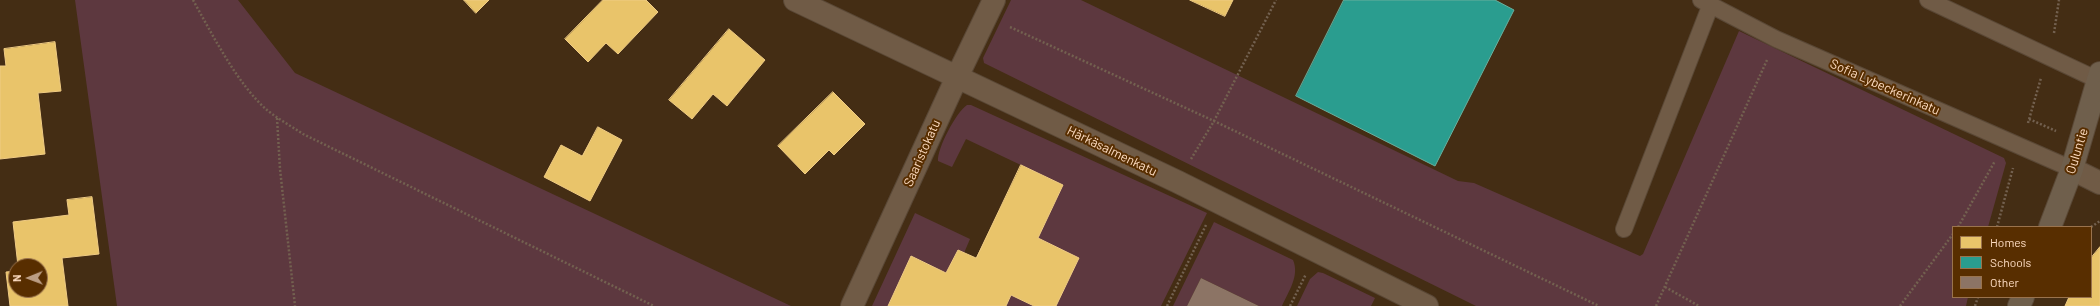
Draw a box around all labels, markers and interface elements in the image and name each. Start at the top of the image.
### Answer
street label: Sofia Lybeckerinkatu [1828,56,1942,118]
street label: Saaristokatu [900,117,944,189]
street label: Härkäsalmenkatu [1065,122,1159,180]
street label: Ouluntie [2063,126,2091,176]
legend [1952,226,2092,298]
text: Homes [1990,235,2026,249]
text: Schools [1990,255,2031,269]
north arrow [8,258,48,298]
text: N [10,274,23,282]
text: Other [1990,275,2019,289]

